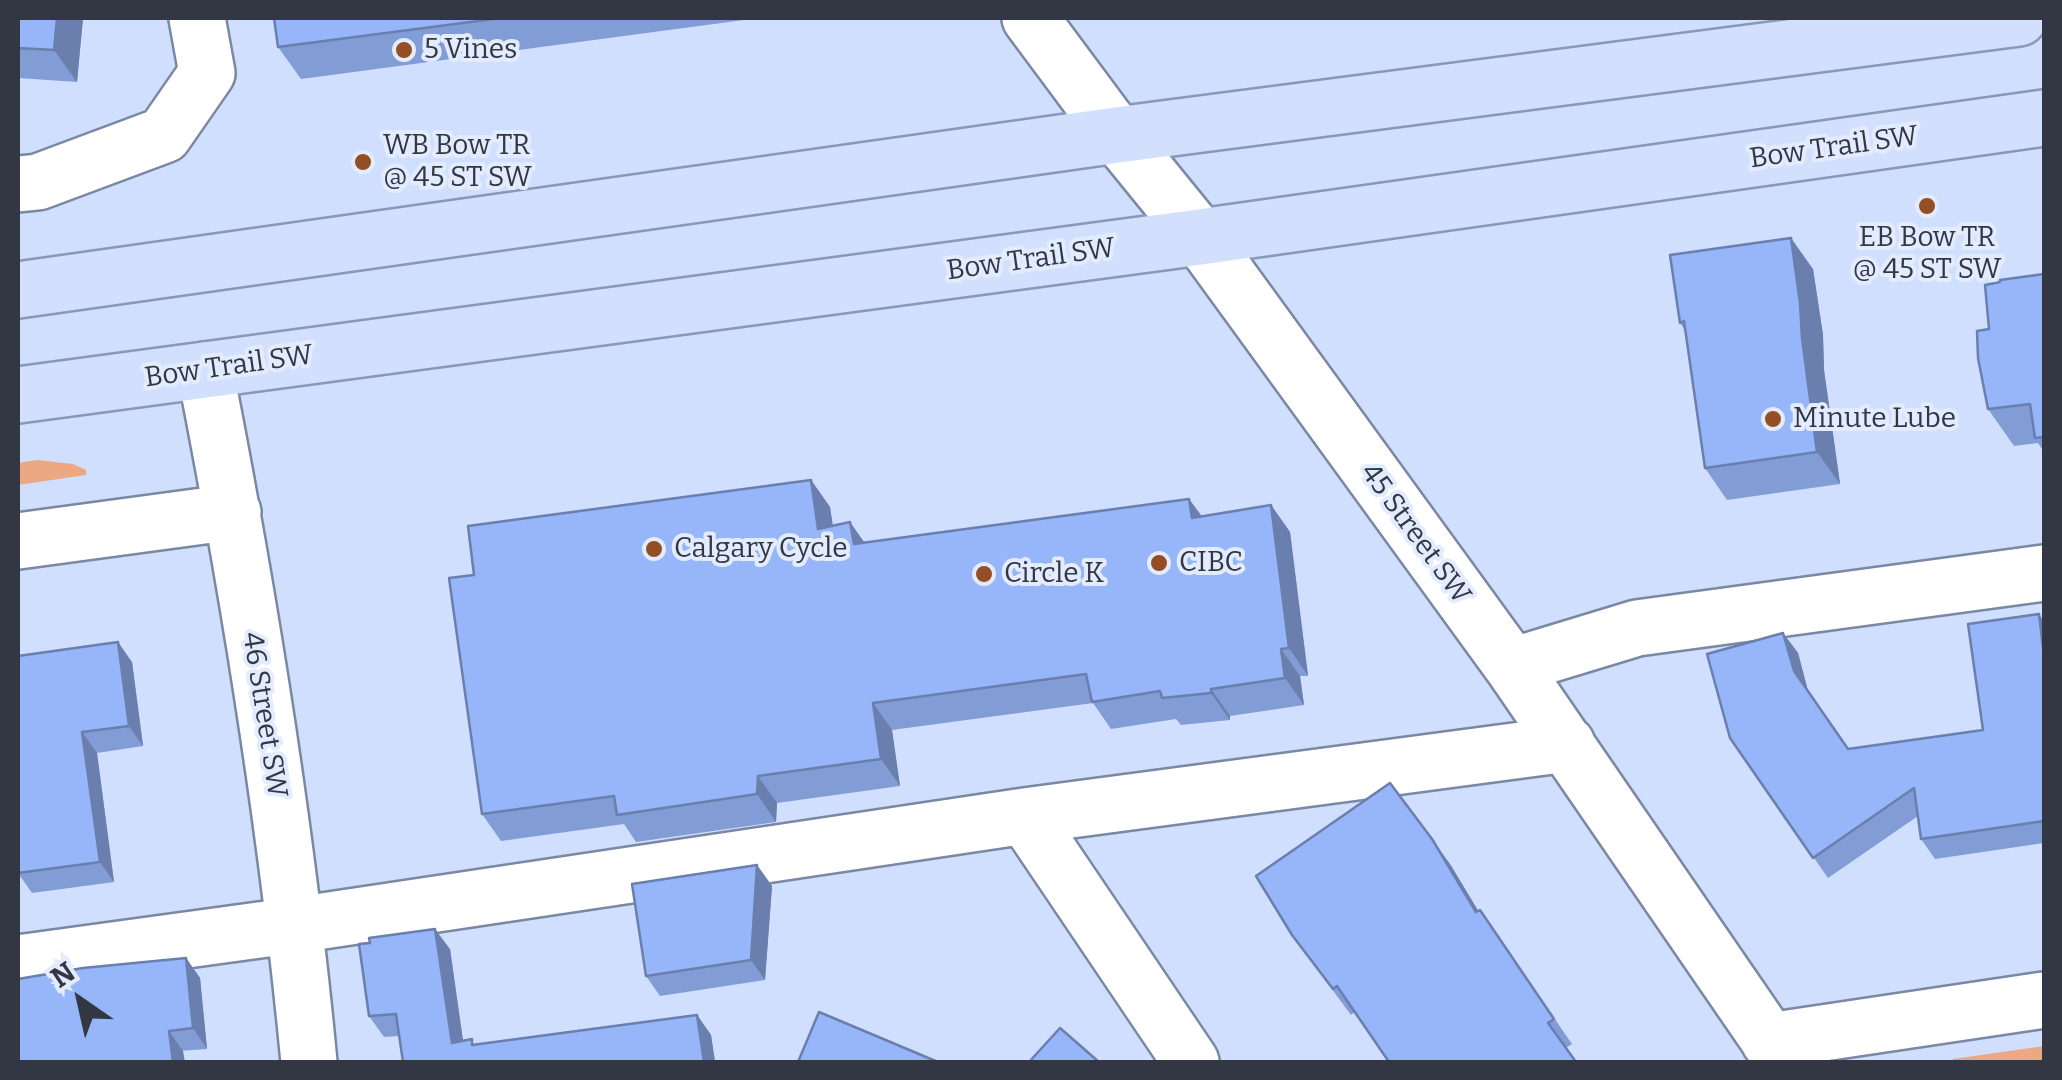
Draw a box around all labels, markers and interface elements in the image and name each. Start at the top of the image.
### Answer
place label: 5 Vines [424,33,517,67]
marker: 5 Vines [393,39,415,61]
street label: Bow Trail SW [1748,120,1920,176]
place label: WB Bow TR @ 45 ST SW [383,129,532,195]
marker: WB Bow TR @ 45 ST SW [352,151,374,173]
marker: EB Bow TR @ 45 ST SW [1916,195,1938,217]
place label: EB Bow TR @ 45 ST SW [1853,221,2001,287]
street label: Bow Trail SW [945,232,1117,288]
street label: Bow Trail SW [143,339,315,395]
place label: Minute Lube [1793,402,1956,436]
marker: Minute Lube [1762,408,1784,430]
street label: 45 Street SW [1353,457,1477,611]
place label: Calgary Cycle [674,532,848,566]
marker: Calgary Cycle [643,538,665,560]
place label: CIBC [1179,546,1243,580]
marker: CIBC [1148,552,1170,574]
place label: Circle K [1004,557,1104,591]
marker: Circle K [973,563,995,585]
street label: 46 Street SW [234,630,294,800]
north arrow [30,950,130,1050]
text: N [45,955,81,994]

